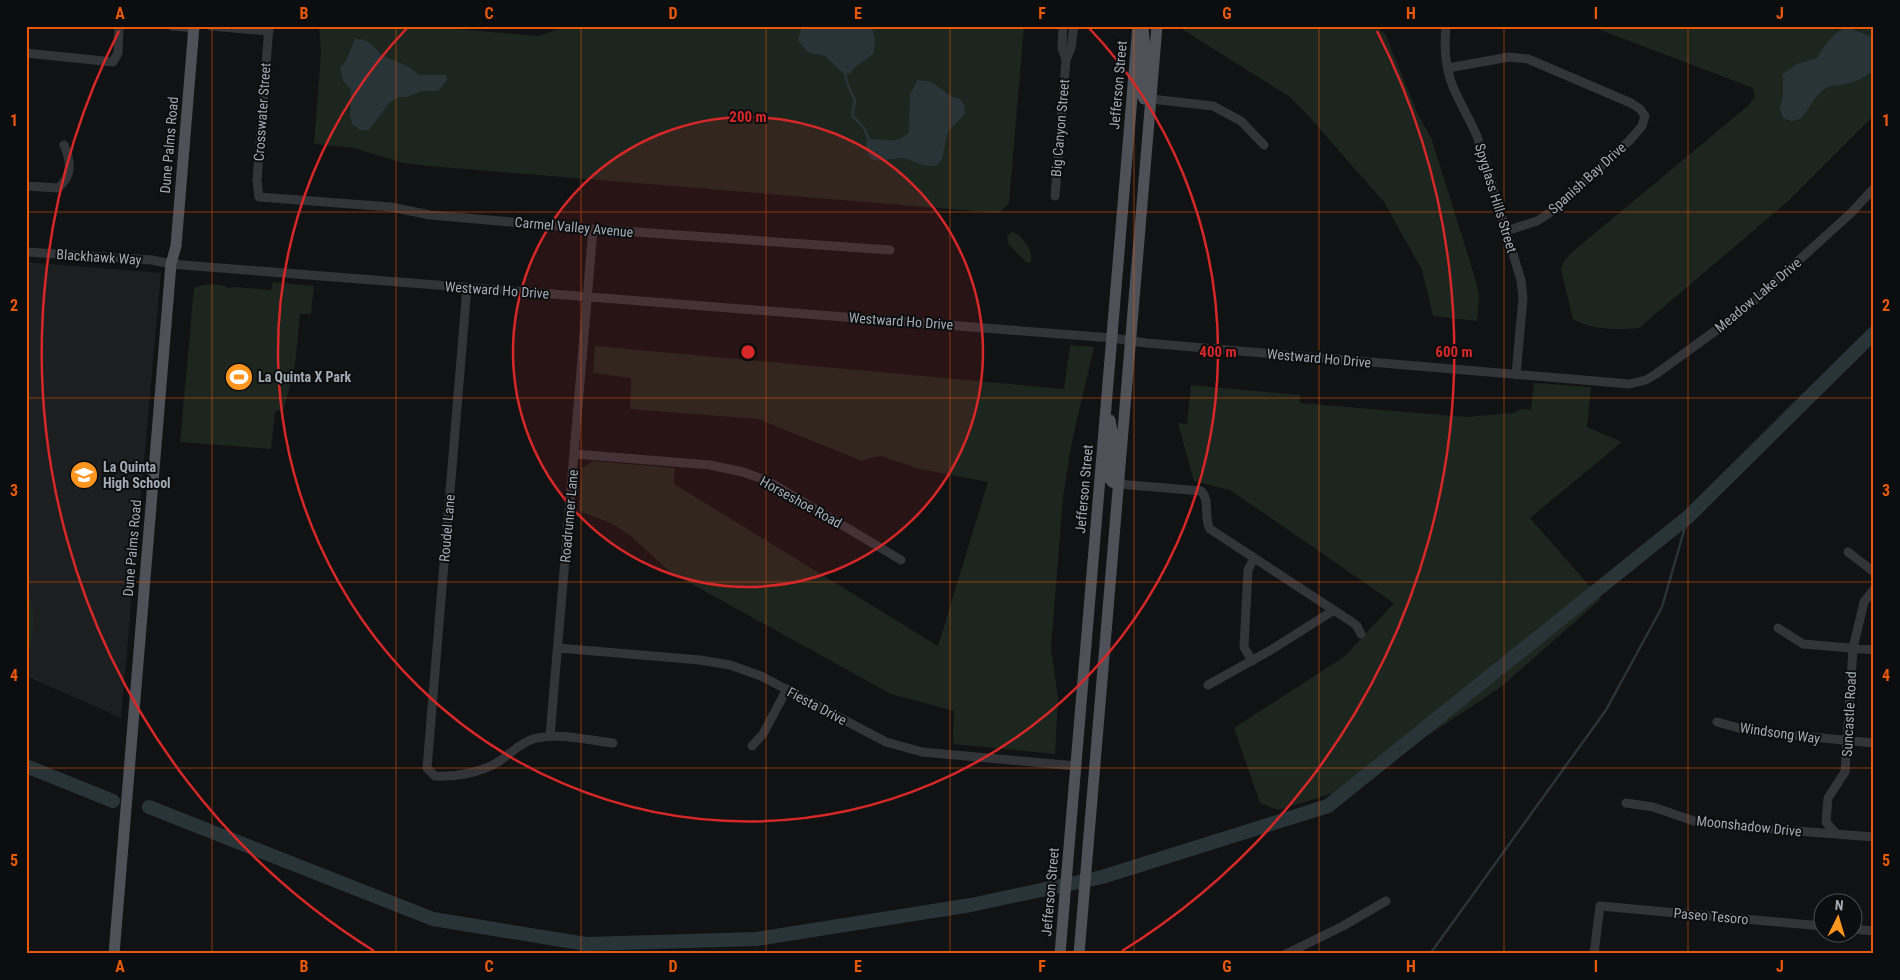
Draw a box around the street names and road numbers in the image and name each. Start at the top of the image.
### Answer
street label: Jefferson Street [1106,40,1130,130]
street label: Crosswater Street [251,62,273,162]
street label: Big Canyon Street [1048,79,1072,177]
street label: Dune Palms Road [157,96,181,194]
street label: Spanish Bay Drive [1545,139,1629,217]
street label: Spyglass Hills Street [1472,141,1520,255]
street label: Carmel Valley Avenue [514,214,634,240]
street label: Blackhawk Way [56,246,142,268]
street label: Meadow Lake Drive [1712,254,1805,336]
street label: Westward Ho Drive [444,278,550,302]
street label: Westward Ho Drive [848,309,954,333]
street label: Westward Ho Drive [1266,345,1372,371]
street label: Jefferson Street [1072,444,1096,534]
street label: Roadrunner Lane [557,468,581,563]
street label: Horseshoe Road [757,473,845,531]
street label: Roudel Lane [436,493,458,563]
street label: Dune Palms Road [120,499,144,597]
street label: Suncastle Road [1839,671,1859,757]
street label: Fiesta Drive [785,684,850,728]
street label: Windsong Way [1739,719,1821,747]
street label: Moonshadow Drive [1696,813,1803,840]
street label: Jefferson Street [1038,847,1062,937]
street label: Paseo Tesoro [1673,905,1749,927]

